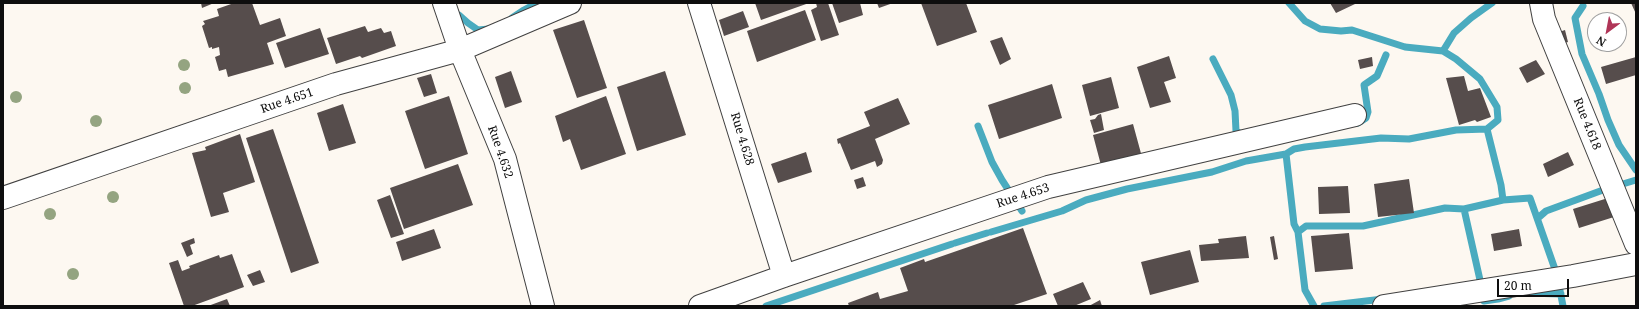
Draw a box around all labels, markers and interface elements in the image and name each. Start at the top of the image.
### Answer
north arrow [1587,12,1627,52]
text: N [1593,33,1609,50]
street label: Rue 4.651 [259,85,315,117]
street label: Rue 4.618 [1570,96,1604,152]
street label: Rue 4.628 [727,111,757,167]
street label: Rue 4.632 [484,124,516,180]
street label: Rue 4.653 [995,181,1051,211]
scale bar [1499,271,1571,297]
text: 20 m [1504,277,1532,294]

